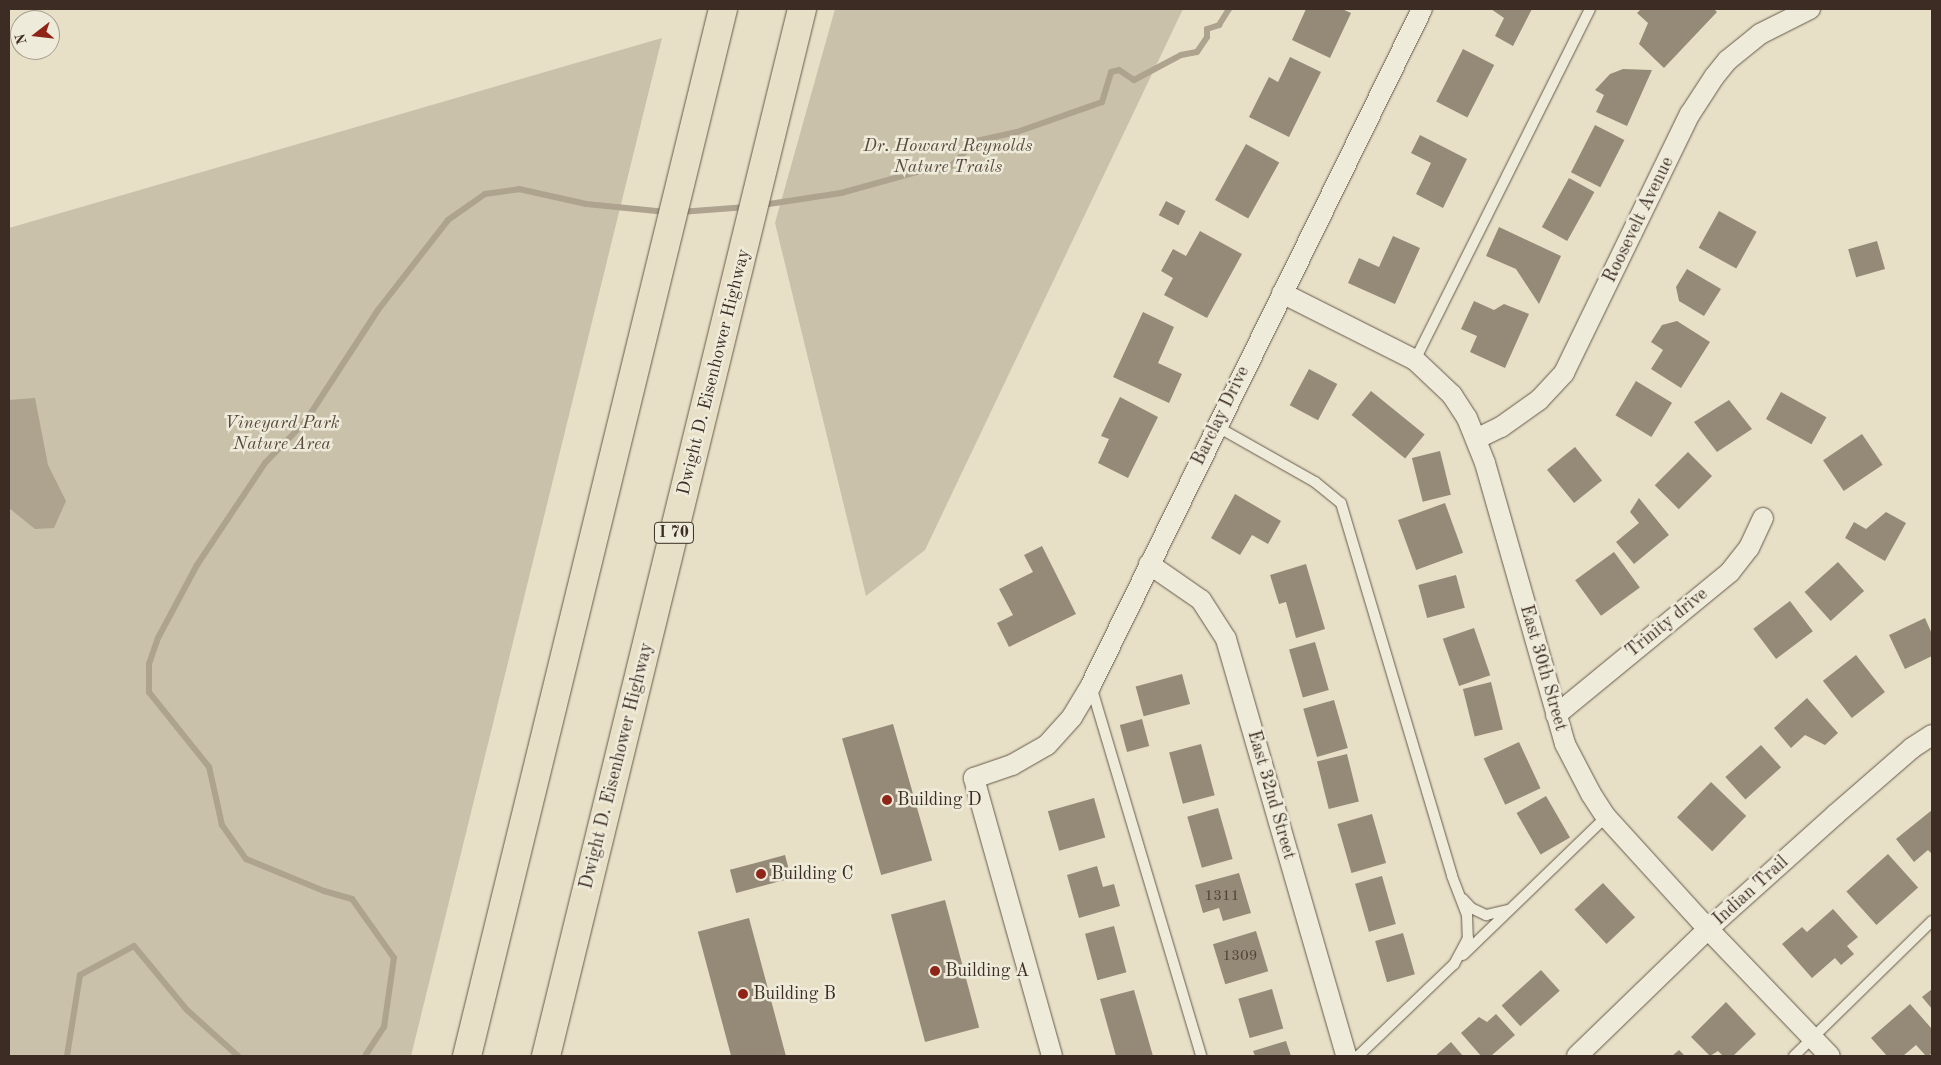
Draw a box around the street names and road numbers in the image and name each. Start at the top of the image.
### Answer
street label: Roosevelt Avenue [1599,154,1679,286]
street label: Dwight D. Eisenhower Highway [673,247,755,497]
street label: Barclay Drive [1188,363,1254,469]
road number: I 70 [653,520,695,546]
street label: Trinity drive [1622,583,1712,663]
street label: East 30th Street [1515,602,1571,734]
street label: Dwight D. Eisenhower Highway [576,641,658,891]
street label: East 32nd Street [1242,728,1300,862]
street label: Indian Trail [1709,852,1793,930]

